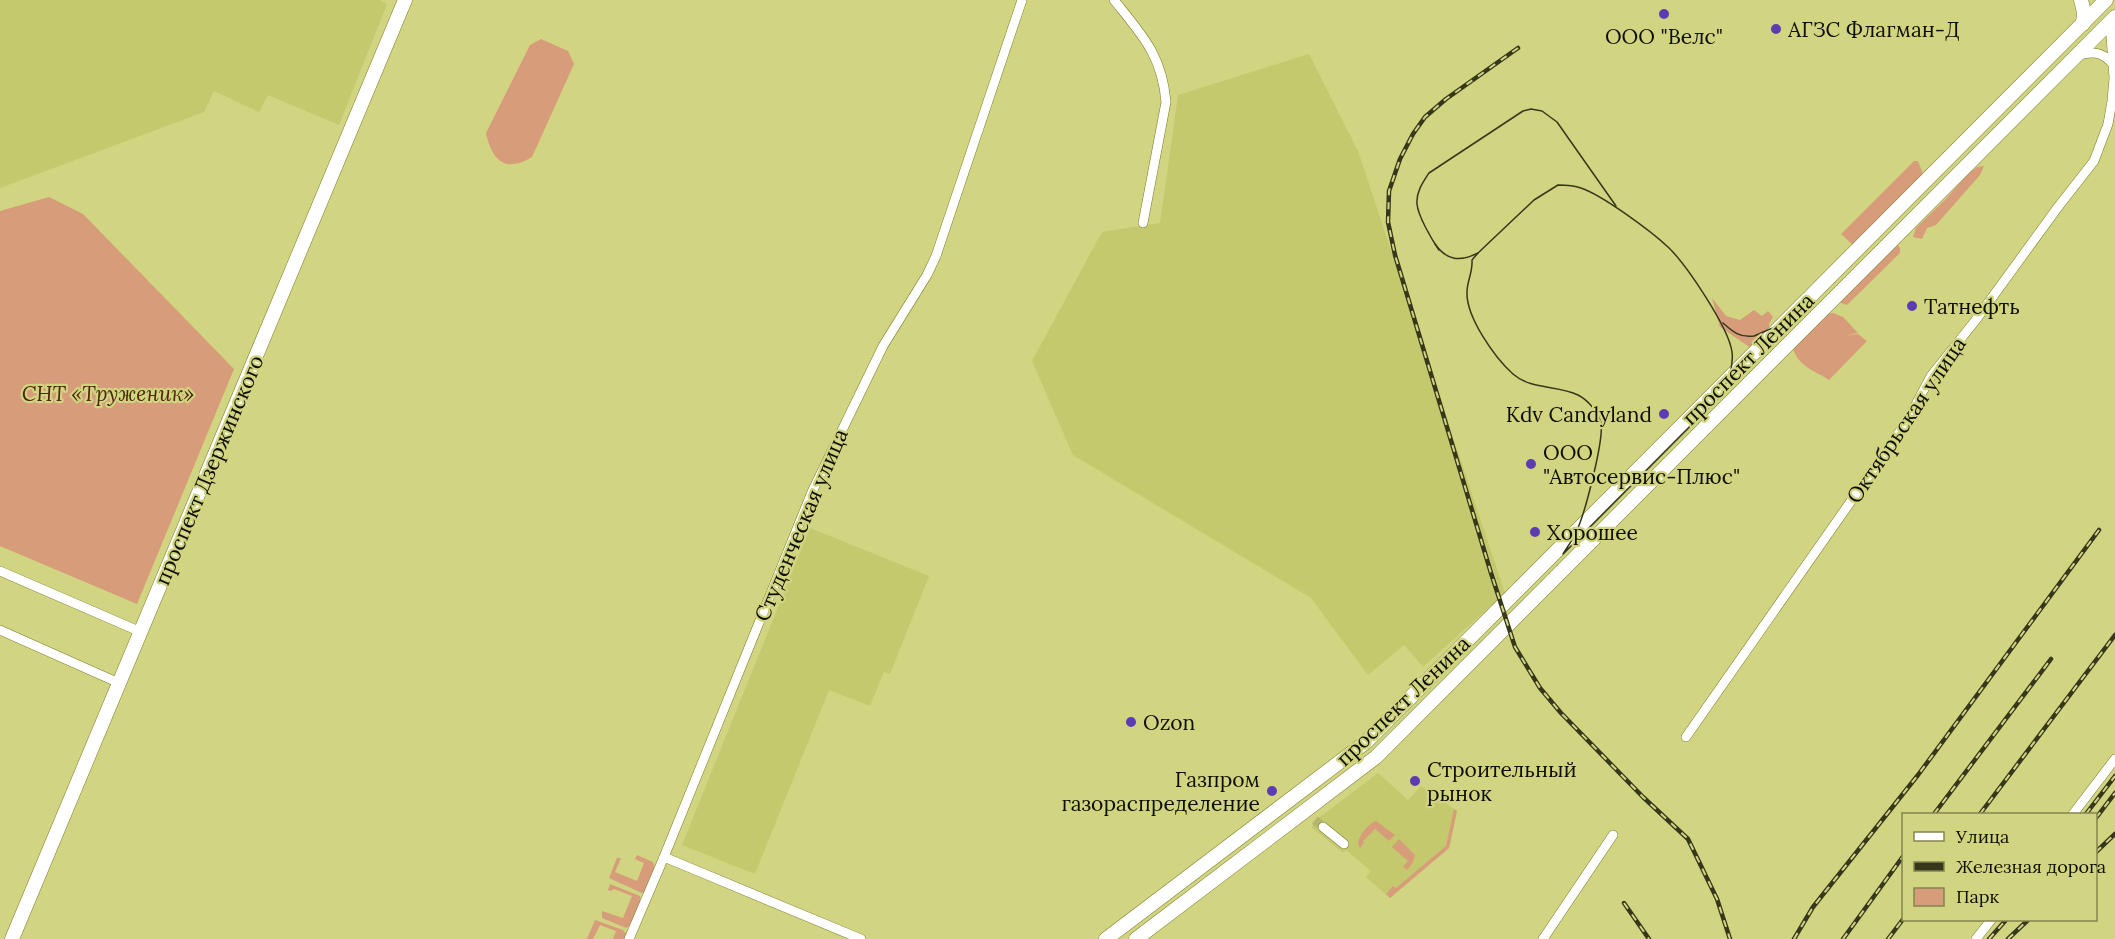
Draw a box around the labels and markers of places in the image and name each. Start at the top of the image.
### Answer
marker: ООО "Велс" [1657,7,1671,21]
place label: АГЗС Флагман-Д [1787,16,1960,43]
marker: АГЗС Флагман-Д [1769,22,1783,36]
place label: ООО "Велс" [1605,23,1723,50]
place label: Татнефть [1924,293,2020,320]
marker: Татнефть [1905,299,1919,313]
place label: Kdv Candyland [1506,401,1652,428]
marker: Kdv Candyland [1657,407,1671,421]
place label: ООО "Автосервис-Плюс" [1543,439,1740,490]
marker: ООО "Автосервис-Плюс" [1524,457,1538,471]
place label: Хорошее [1547,519,1638,546]
marker: Хорошее [1528,525,1542,539]
place label: Ozon [1143,709,1196,736]
marker: Ozon [1124,715,1138,729]
place label: Строительный рынок [1427,756,1577,807]
place label: Газпром газораспределение [1061,766,1260,817]
marker: Строительный рынок [1408,774,1422,788]
marker: Газпром газораспределение [1265,784,1279,798]

